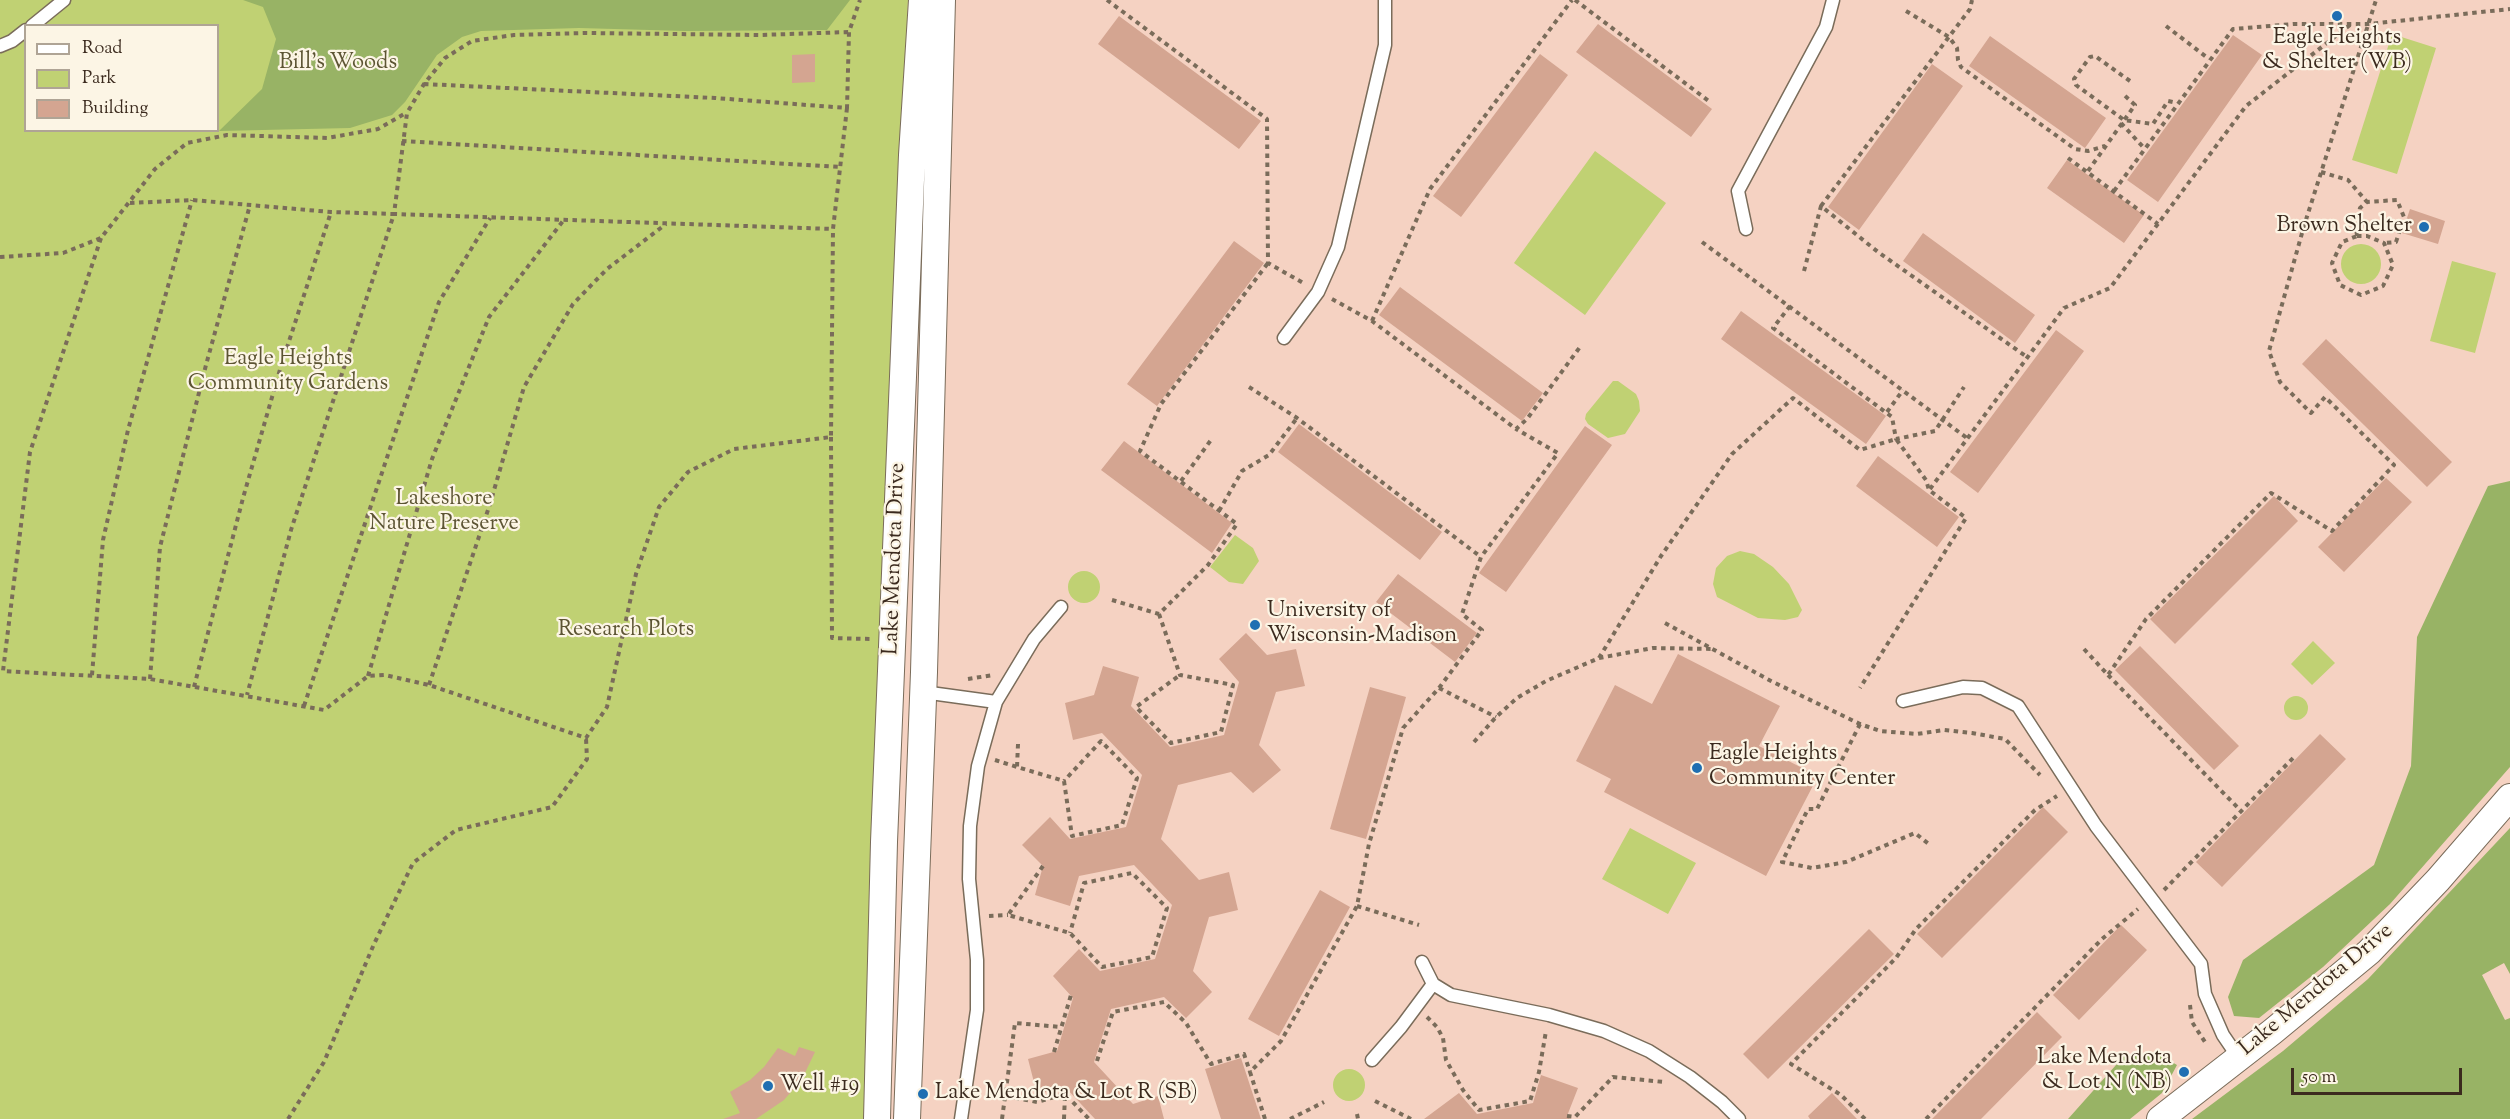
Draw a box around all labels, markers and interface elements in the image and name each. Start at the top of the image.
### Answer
marker: Eagle Heights & Shelter (WB) [2330,9,2344,23]
legend [24,24,219,132]
place label: Eagle Heights & Shelter (WB) [2262,26,2412,78]
text: Road [82,36,122,62]
park label: Bill's Woods [279,51,397,77]
text: Park [82,66,116,92]
text: Building [82,96,148,122]
place label: Brown Shelter [2276,214,2412,240]
marker: Brown Shelter [2417,220,2431,234]
park label: Eagle Heights Community Gardens [188,347,388,398]
street label: Lake Mendota Drive [879,462,913,656]
park label: Lakeshore Nature Preserve [369,487,519,538]
place label: University of Wisconsin-Madison [1267,599,1457,650]
park label: Research Plots [558,618,694,644]
marker: University of Wisconsin-Madison [1248,618,1262,632]
place label: Eagle Heights Community Center [1709,742,1895,794]
marker: Eagle Heights Community Center [1690,761,1704,775]
street label: Lake Mendota Drive [2235,919,2399,1063]
place label: Lake Mendota & Lot N (NB) [2037,1046,2172,1098]
scale bar [2294,1056,2465,1094]
marker: Lake Mendota & Lot N (NB) [2177,1065,2191,1079]
text: 50 m [2302,1065,2336,1091]
place label: Well #19 [780,1073,859,1099]
marker: Well #19 [761,1079,775,1093]
place label: Lake Mendota & Lot R (SB) [935,1081,1198,1107]
marker: Lake Mendota & Lot R (SB) [916,1087,930,1101]

